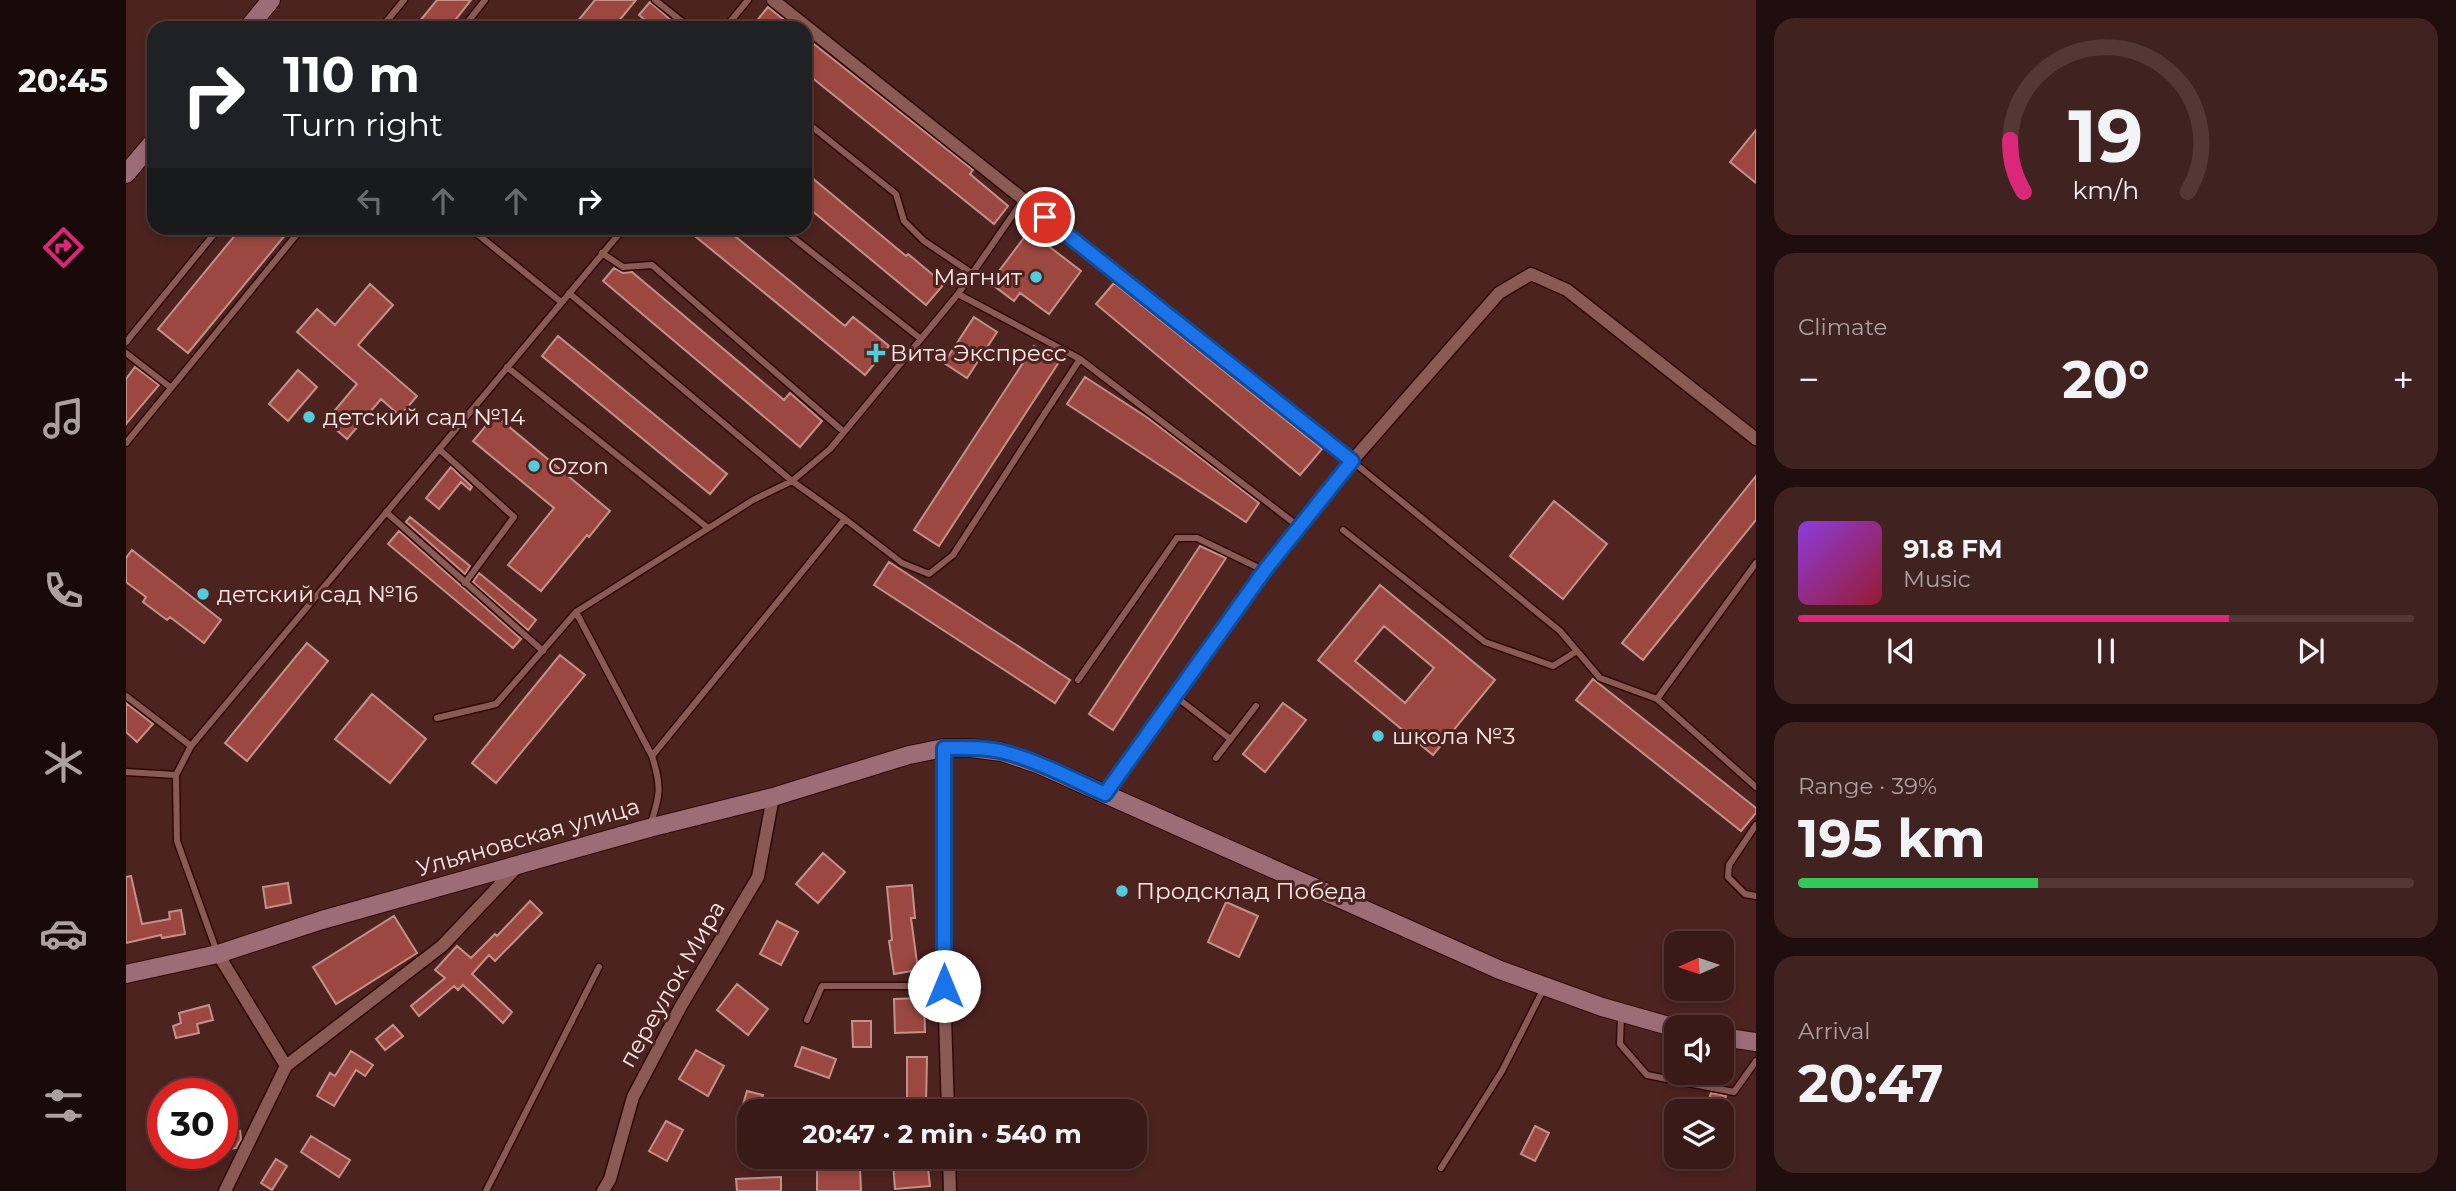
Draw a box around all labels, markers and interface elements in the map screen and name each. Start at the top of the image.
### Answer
text: 110 m [283,45,420,104]
icon: right [168,49,259,140]
text: 20:45 [18,61,108,100]
text: 19 [2069,93,2143,181]
text: Turn right [283,105,443,144]
text: km/h [2073,175,2139,205]
icon: left [351,182,389,220]
icon: ahead [424,182,462,220]
icon: ahead [497,182,535,220]
icon: right [570,182,608,220]
pin [1015,187,1075,247]
icon: arrive [1026,198,1064,236]
icon: directions [39,223,88,272]
place label: Магнит [933,263,1022,291]
marker: Магнит [1028,269,1044,285]
text: Climate [1798,313,1887,341]
place label: Вита Экспресс [890,339,1067,367]
marker: Вита Экспресс [868,345,884,361]
text: 20° [2062,348,2150,411]
text: − [1798,356,1820,403]
text: + [2392,356,2414,403]
icon: music [39,394,88,443]
place label: детский сад №14 [323,403,525,431]
marker: детский сад №14 [301,409,317,425]
place label: Ozon [548,452,609,480]
marker: Ozon [526,458,542,474]
text: 91.8 FM [1903,533,2003,565]
text: Music [1903,565,1971,593]
icon: phone [39,566,88,615]
place label: детский сад №16 [217,580,418,608]
marker: детский сад №16 [195,586,211,602]
icon: previous [1882,632,1920,670]
icon: pause [2087,632,2125,670]
icon: next [2292,632,2330,670]
place label: школа №3 [1392,722,1515,750]
marker: школа №3 [1370,728,1386,744]
icon: climate [39,738,88,787]
text: Range · 39% [1798,772,1937,800]
street label: Ульяновская улица [413,792,643,882]
text: 195 km [1798,807,1986,870]
place label: Продсклад Победа [1136,877,1367,905]
marker: Продсклад Победа [1114,883,1130,899]
street label: переулок Мира [613,896,731,1072]
icon: car [39,909,88,958]
north arrow [1664,931,1734,1001]
map controls [1664,931,1734,1169]
position arrow [907,949,981,1023]
button: sound [1664,1015,1734,1085]
text: Arrival [1798,1017,1871,1045]
text: 20:47 [1798,1052,1944,1115]
speed limit sign: 30 [147,1078,238,1169]
icon: filters [39,1081,88,1130]
button: layers [1664,1099,1734,1169]
text: 20:47 · 2 min · 540 m [802,1118,1082,1150]

